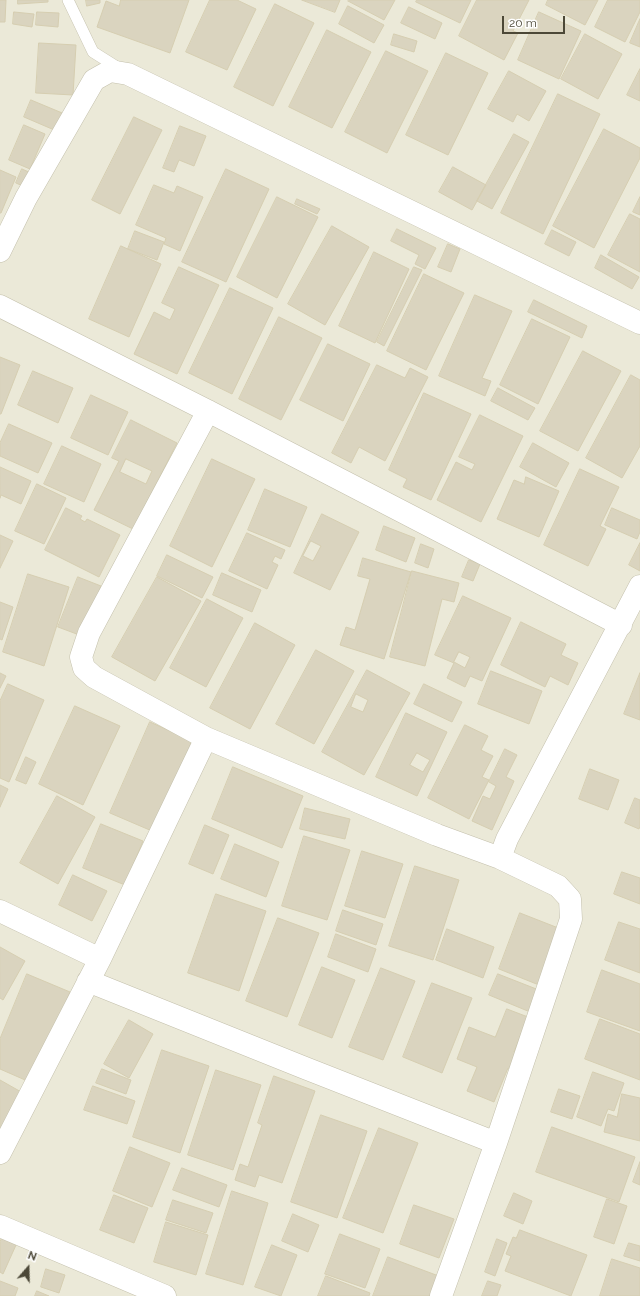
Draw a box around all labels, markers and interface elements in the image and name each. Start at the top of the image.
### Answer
scale bar [504,8,567,34]
text: 20 m [509,16,537,30]
north arrow [8,1248,48,1288]
text: N [26,1249,38,1264]

